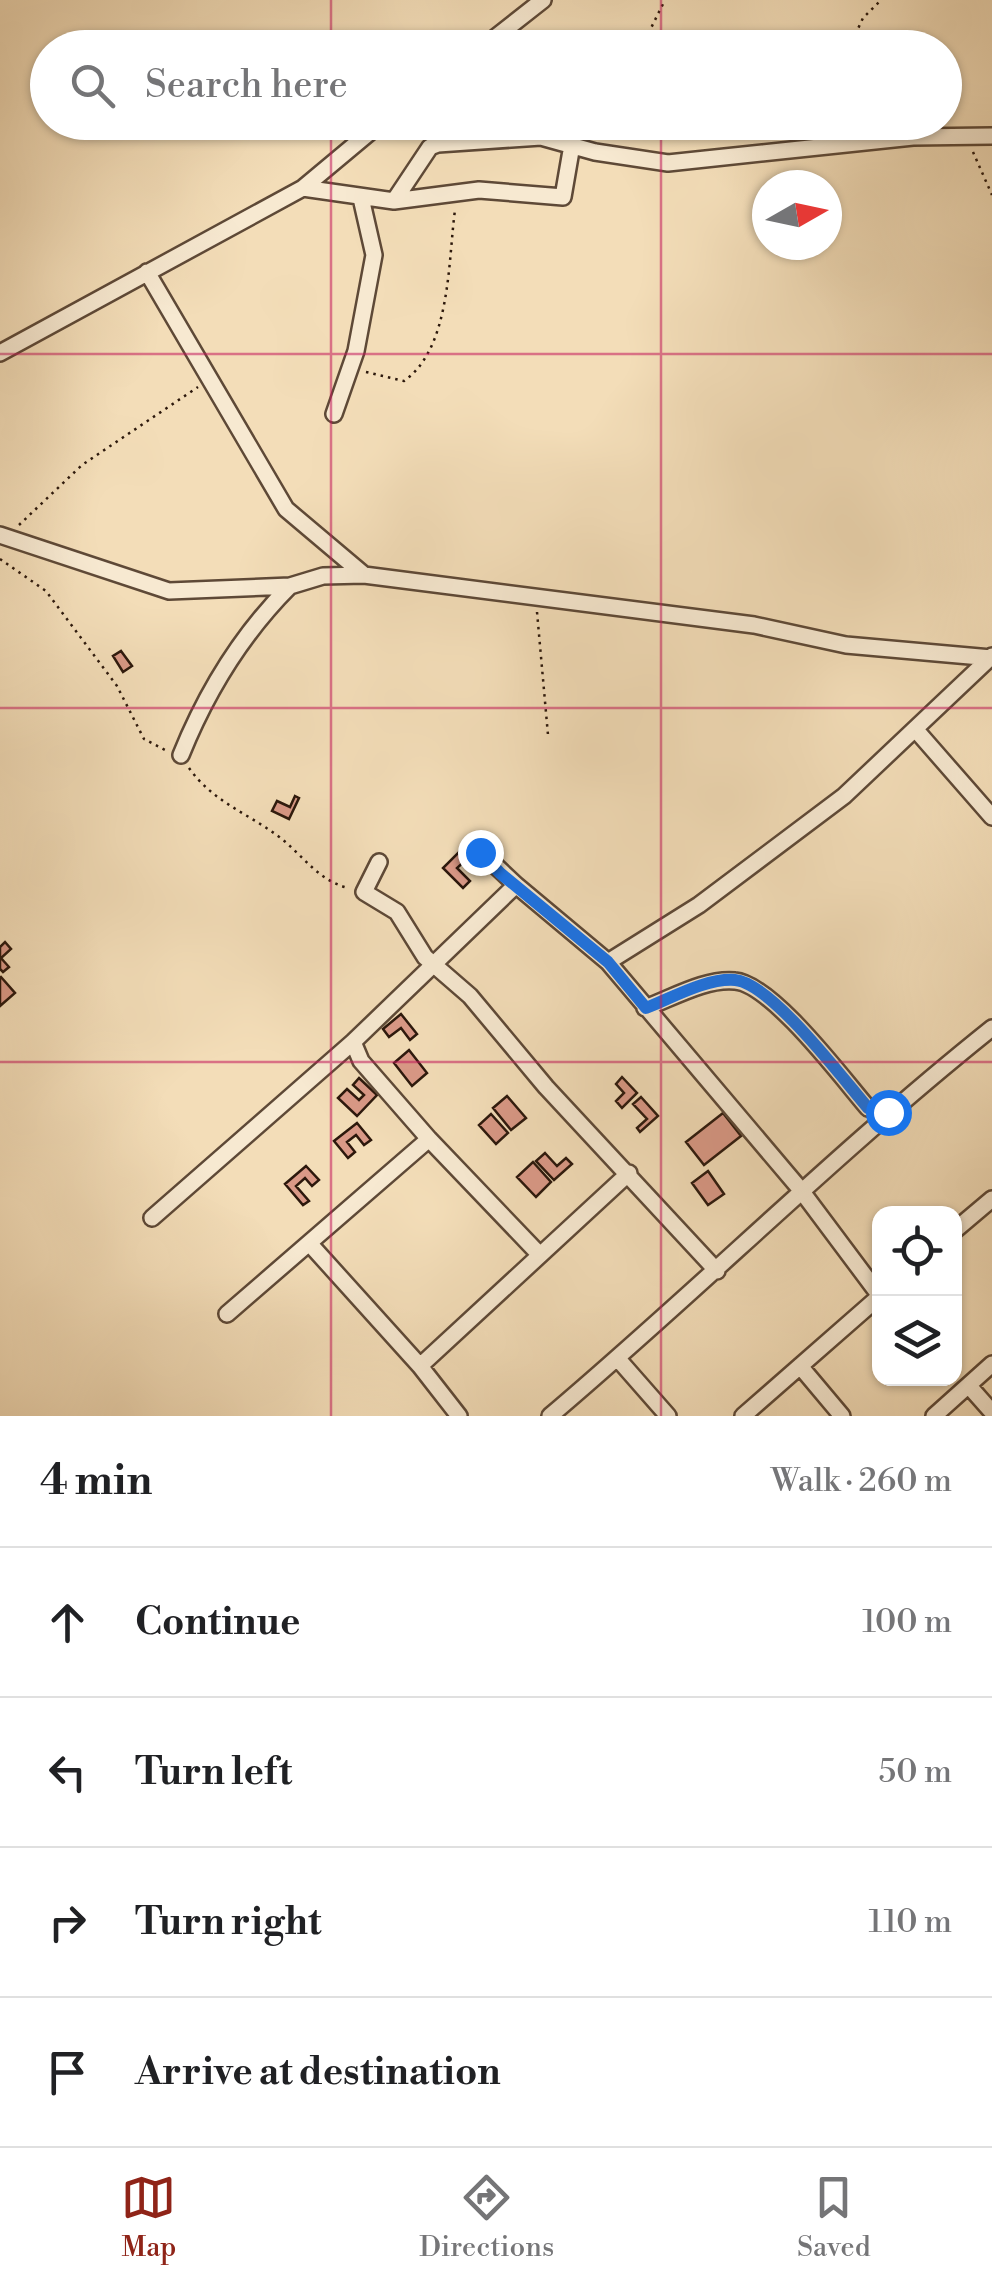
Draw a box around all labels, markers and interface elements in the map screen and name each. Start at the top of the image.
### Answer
search box [30,30,962,140]
icon: search [65,58,120,113]
text: Search here [145,62,348,109]
north arrow [752,170,842,260]
route end [458,830,504,876]
route start [866,1090,912,1136]
map controls [872,1206,962,1386]
button: locate [872,1206,962,1296]
button: layers [872,1296,962,1386]
text: 4 min [40,1455,152,1508]
text: Walk · 260 m [771,1461,952,1501]
icon: ahead [40,1595,95,1650]
text: Continue [135,1599,300,1646]
text: 100 m [862,1602,952,1642]
icon: left [40,1745,95,1800]
text: Turn left [135,1749,292,1796]
text: 50 m [879,1752,952,1792]
icon: right [40,1895,95,1950]
text: Turn right [135,1899,321,1946]
text: 110 m [869,1902,952,1942]
icon: arrive [40,2045,95,2100]
text: Arrive at destination [135,2049,501,2096]
tab: Map [121,2170,176,2265]
tab: Directions [419,2170,554,2265]
tab: Saved [797,2170,871,2265]

